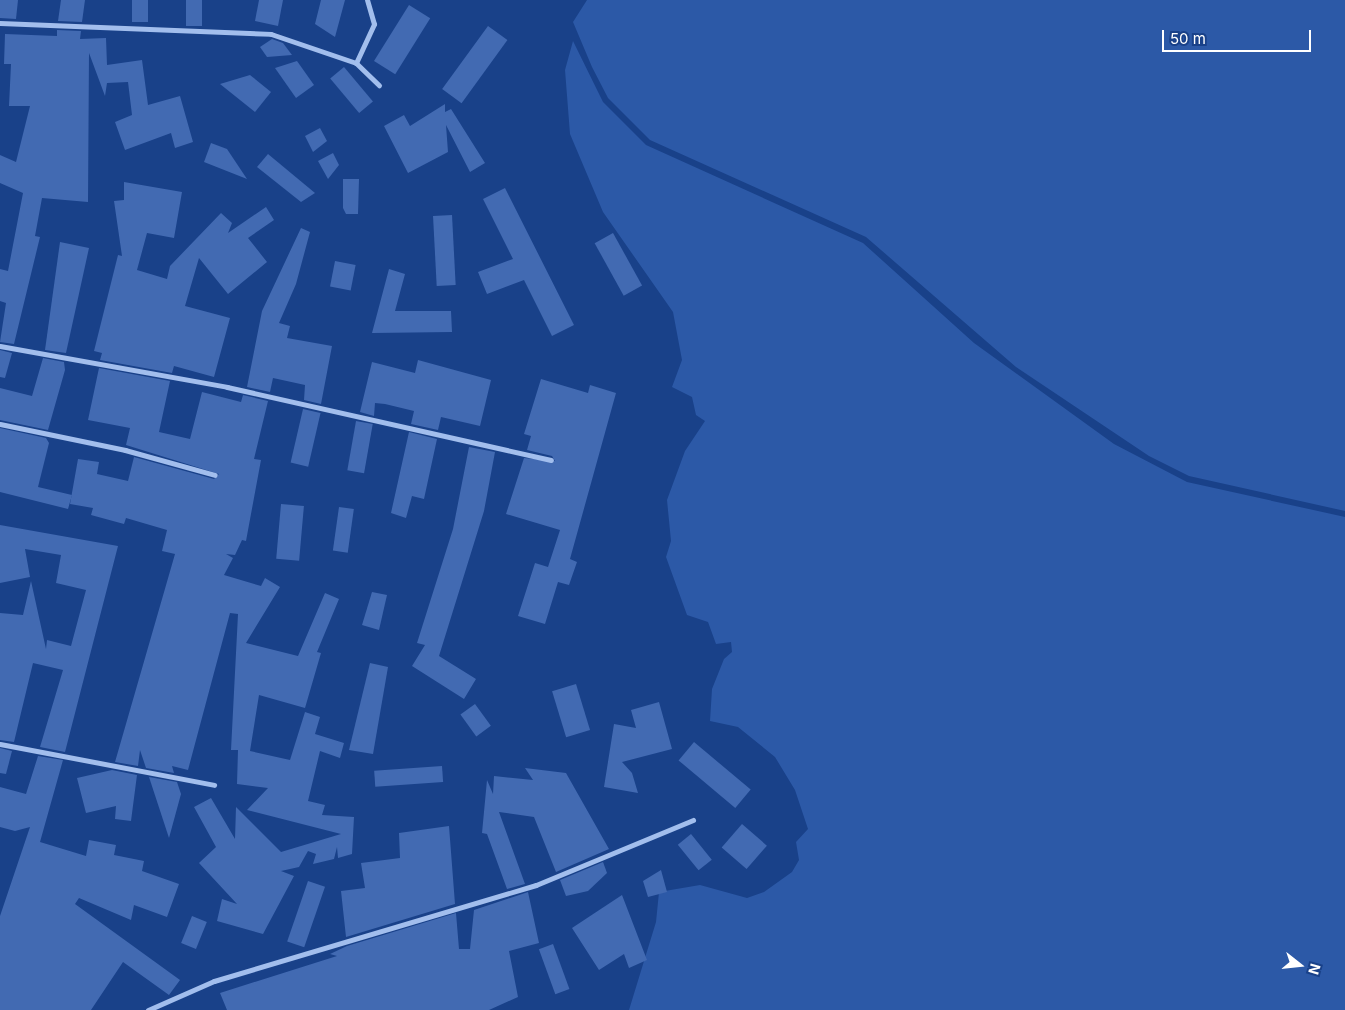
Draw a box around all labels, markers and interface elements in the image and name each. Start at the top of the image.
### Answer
scale bar [1165,20,1314,52]
text: 50 m [1170,29,1206,48]
north arrow [1275,940,1325,990]
text: N [1305,962,1325,977]

